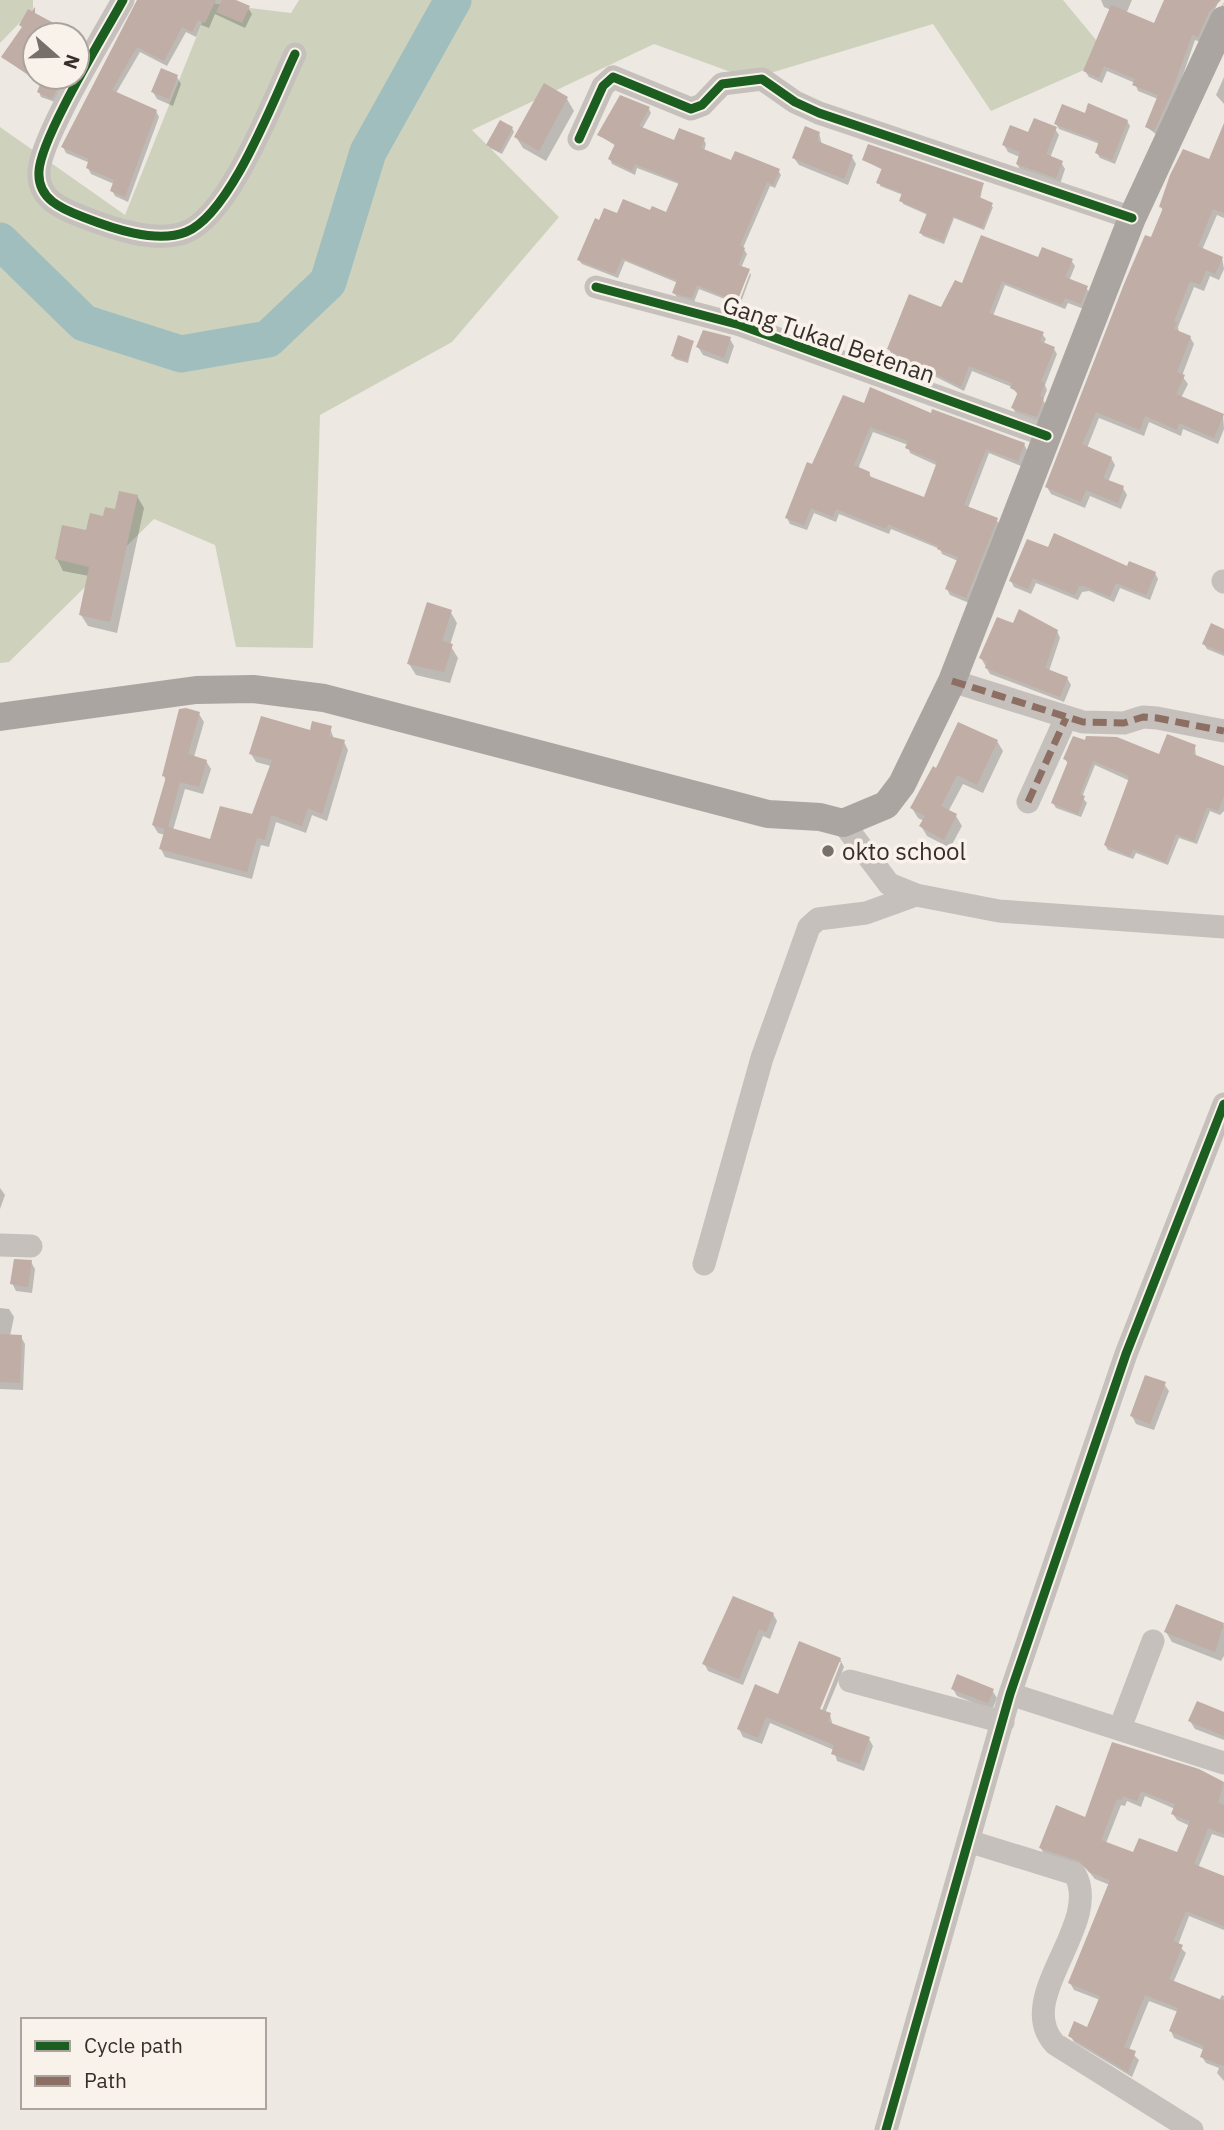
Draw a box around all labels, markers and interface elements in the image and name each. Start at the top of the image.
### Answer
north arrow [21,21,91,91]
text: N [58,51,86,72]
street label: Gang Tukad Betenan [718,288,940,390]
place label: okto school [842,835,966,867]
marker: okto school [820,843,836,859]
legend [21,2018,266,2109]
text: Cycle path [84,2031,183,2059]
text: Path [84,2066,127,2094]

